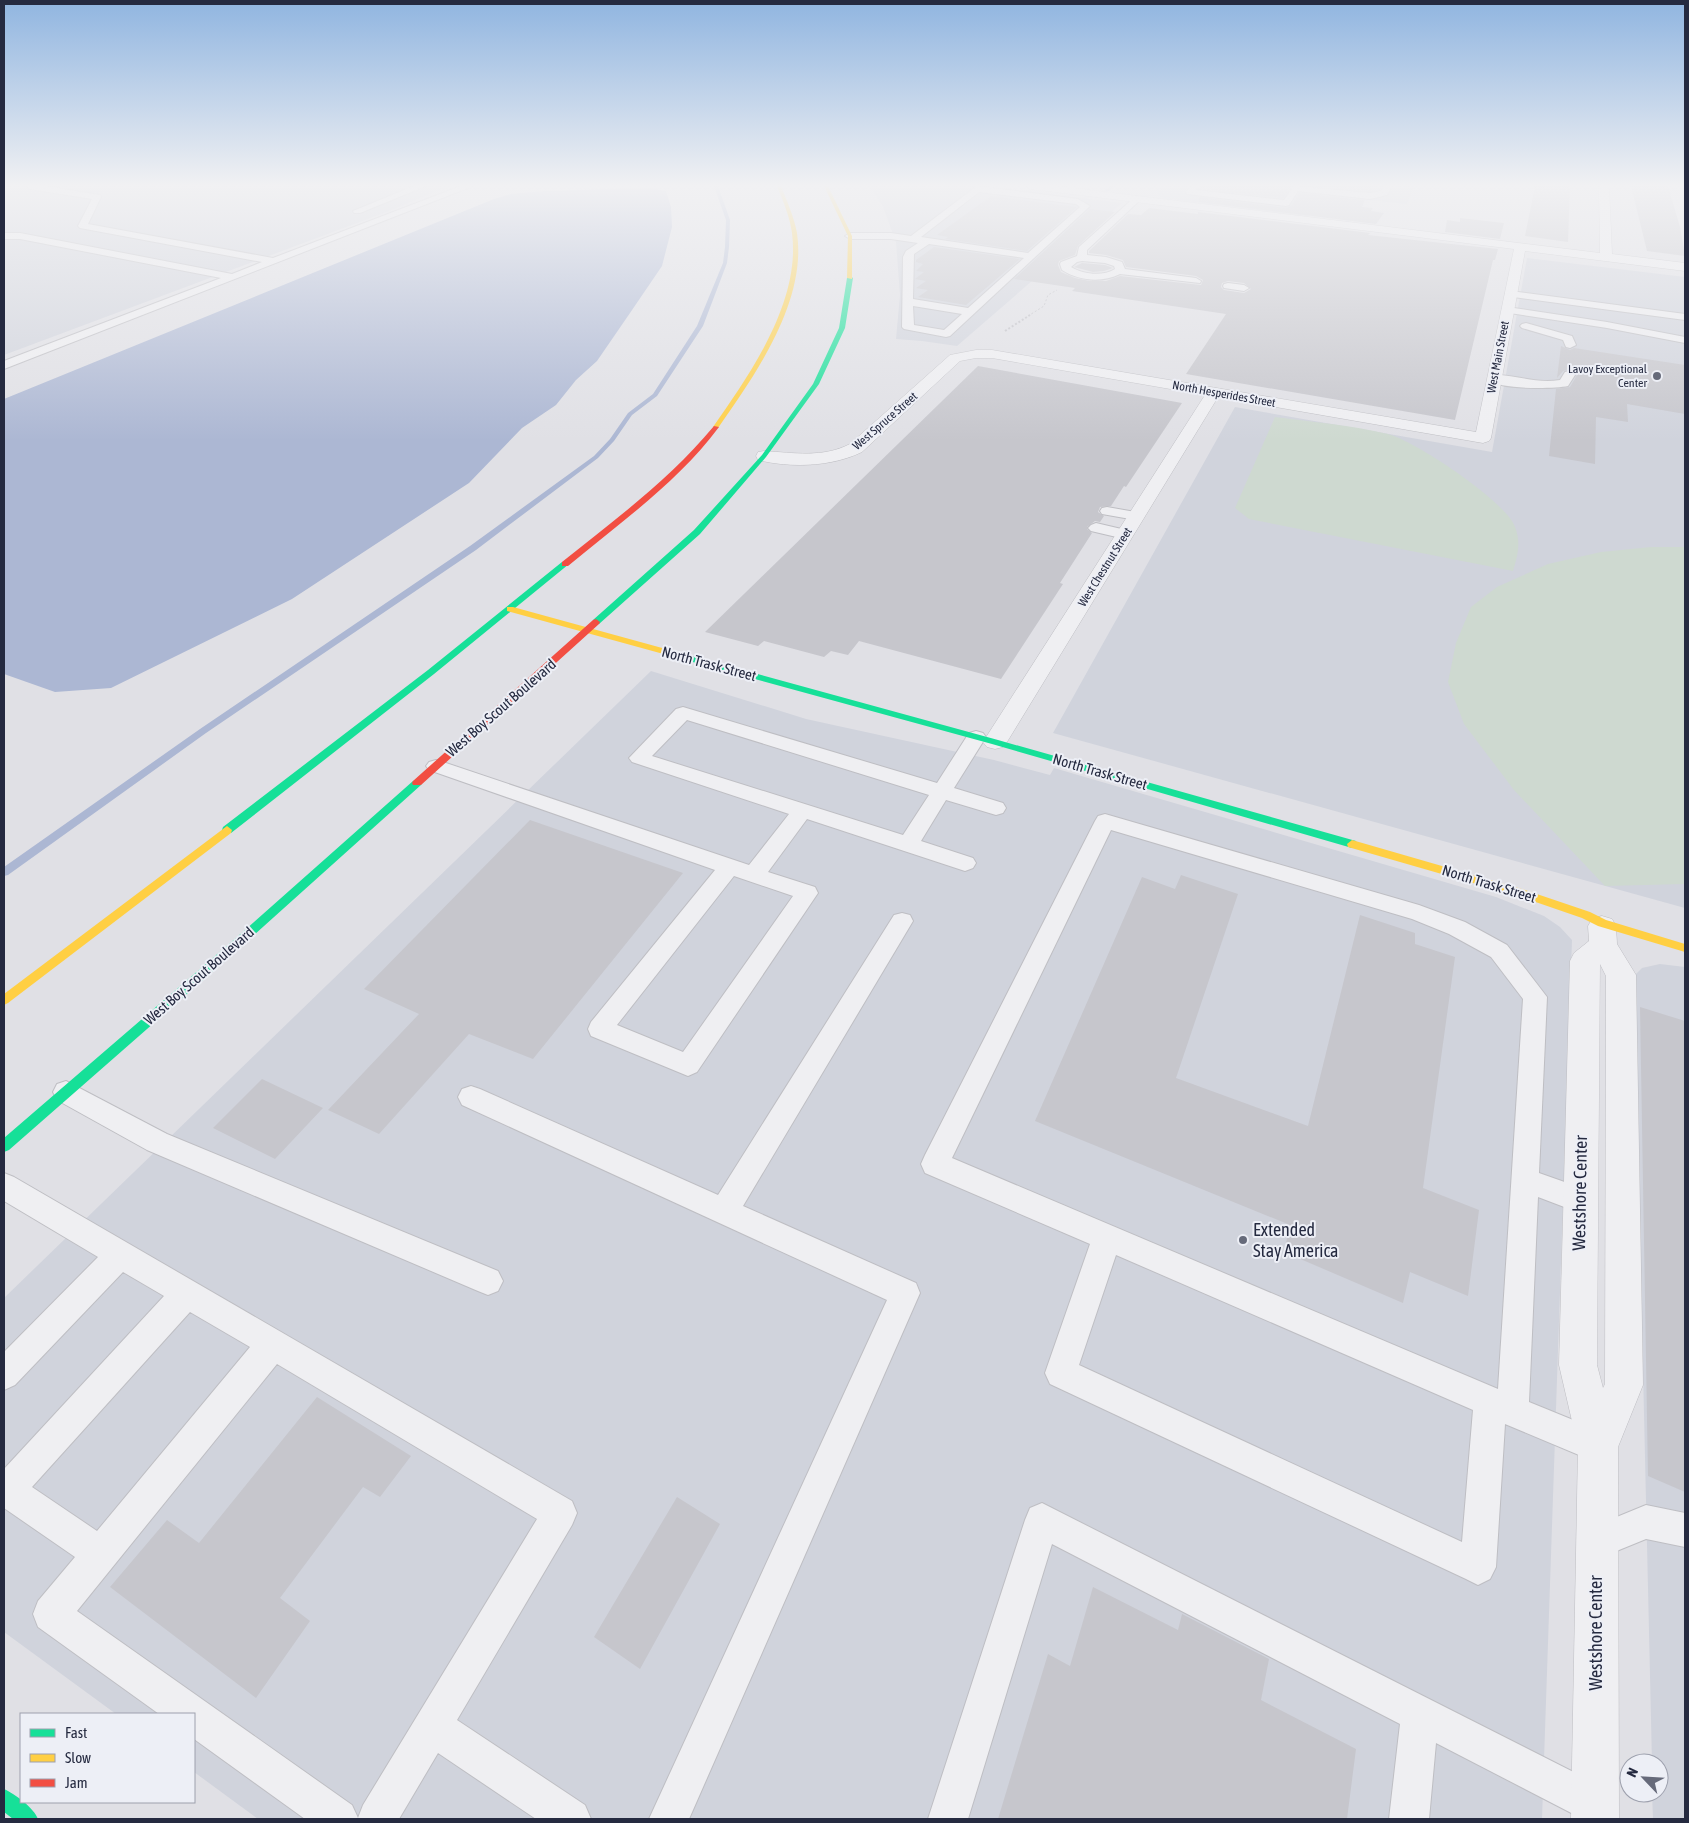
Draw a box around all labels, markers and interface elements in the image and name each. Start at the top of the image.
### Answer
street label: West Main Street [1484,319,1512,394]
place label: Lavoy Exceptional Center [1568,362,1648,390]
marker: Lavoy Exceptional Center [1651,370,1663,382]
street label: North Hesperides Street [1171,378,1277,410]
street label: West Spruce Street [850,389,921,453]
street label: West Chestnut Street [1075,524,1135,609]
street label: North Trask Street [660,643,758,684]
street label: West Boy Scout Boulevard [442,655,559,760]
street label: North Trask Street [1051,750,1149,793]
street label: North Trask Street [1440,861,1538,906]
street label: West Boy Scout Boulevard [140,923,257,1028]
street label: Westshore Center [1568,1135,1591,1251]
place label: Extended Stay America [1253,1219,1338,1261]
marker: Extended Stay America [1237,1234,1249,1246]
street label: Westshore Center [1585,1575,1606,1691]
legend [20,1713,195,1803]
text: Fast [65,1724,87,1741]
text: Slow [65,1749,91,1766]
north arrow [1619,1753,1669,1803]
text: N [1623,1765,1641,1780]
text: Jam [65,1774,88,1791]

